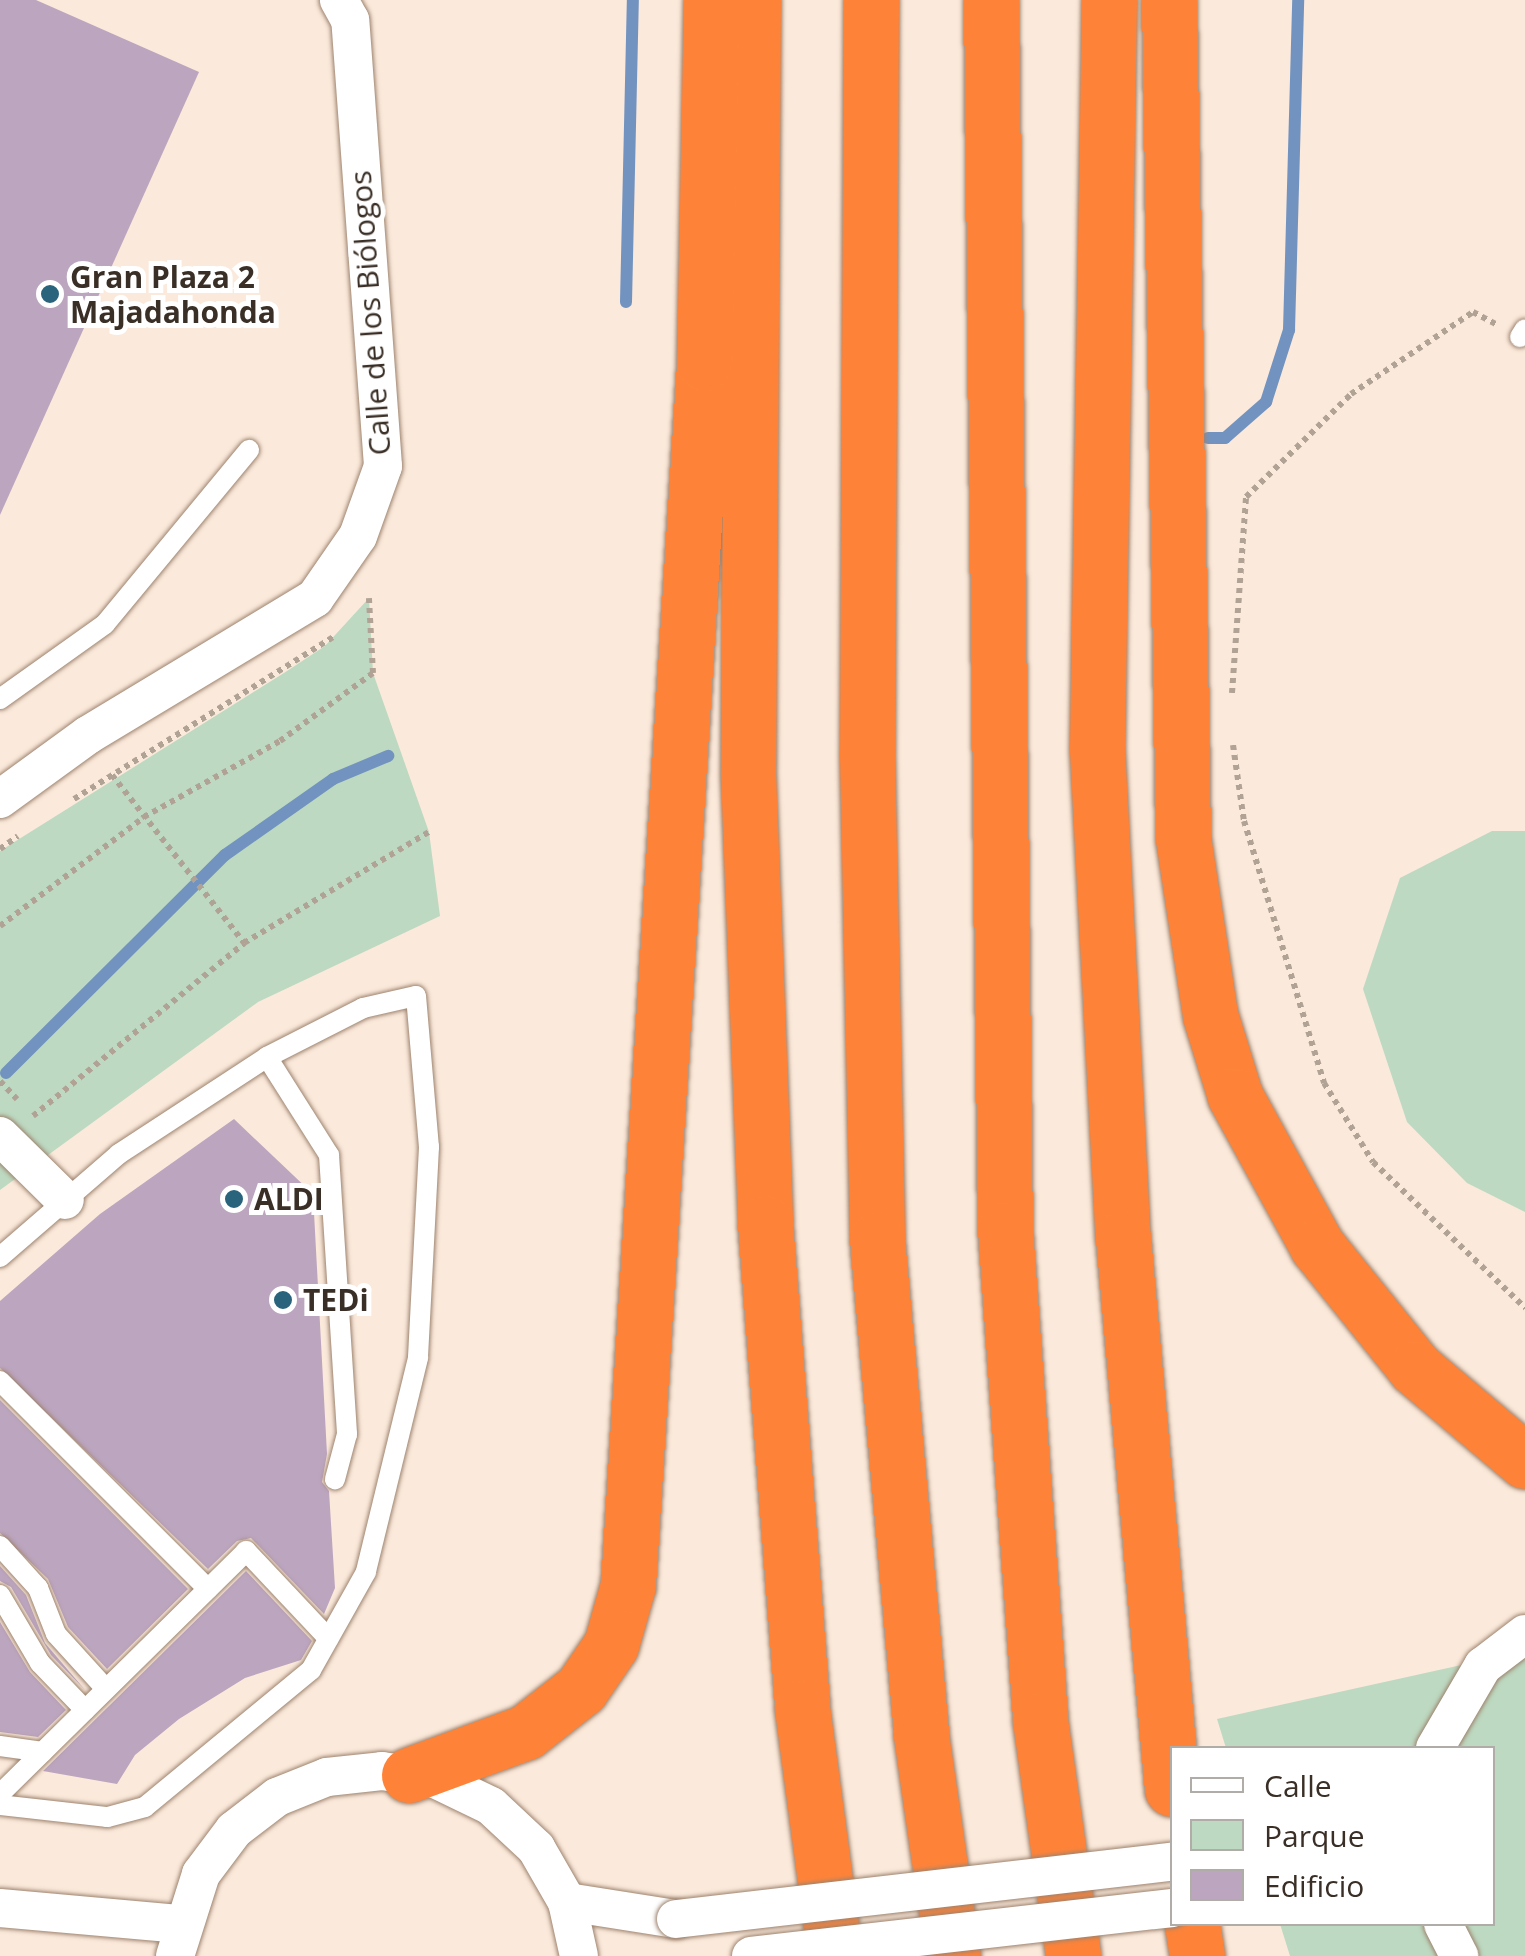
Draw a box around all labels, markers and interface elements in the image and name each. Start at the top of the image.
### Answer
street label: Calle de los Biólogos [342,169,398,457]
place label: Gran Plaza 2 Majadahonda [70,259,276,330]
marker: Gran Plaza 2 Majadahonda [39,283,61,305]
place label: ALDI [254,1181,324,1217]
marker: ALDI [223,1188,245,1210]
place label: TEDi [303,1282,369,1318]
marker: TEDi [272,1289,294,1311]
legend [1170,1746,1495,1926]
text: Calle [1264,1765,1332,1806]
text: Parque [1264,1815,1365,1856]
text: Edificio [1264,1865,1364,1906]

